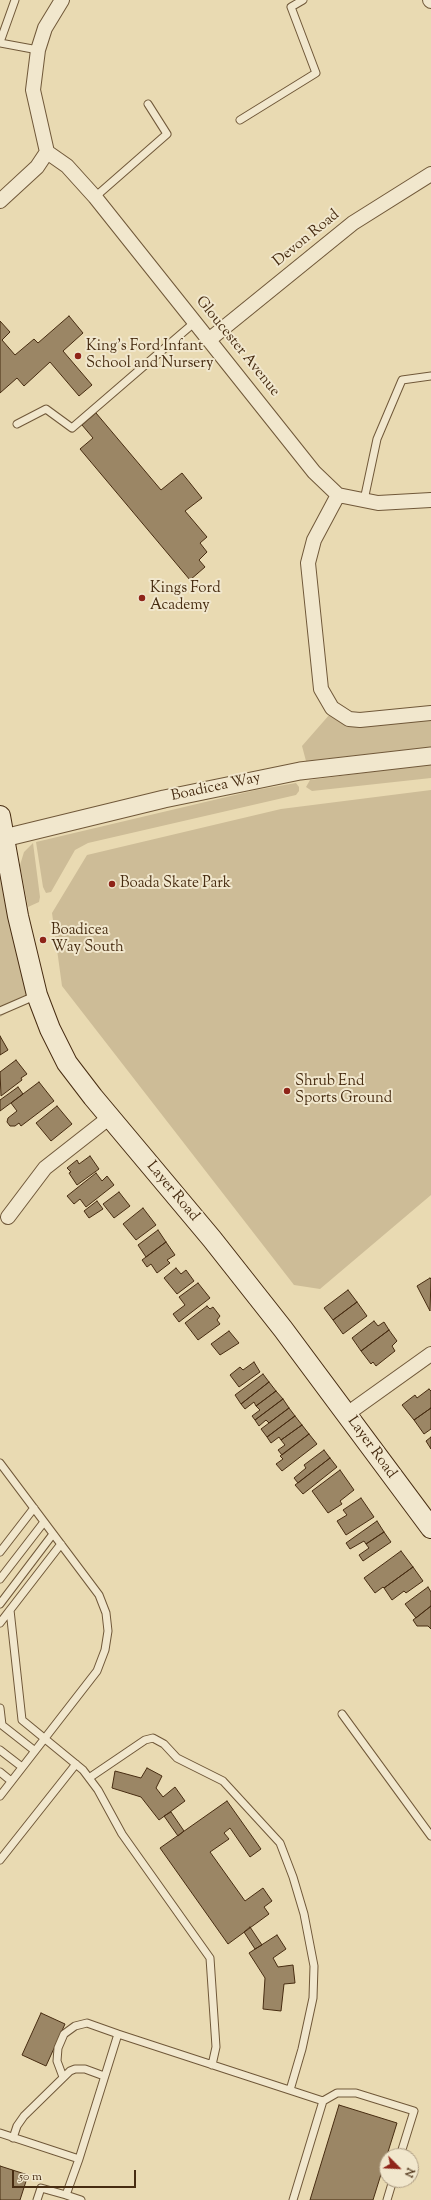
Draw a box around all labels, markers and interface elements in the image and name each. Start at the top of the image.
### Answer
street label: Devon Road [270,207,344,271]
street label: Gloucester Avenue [191,293,283,401]
place label: King's Ford Infant School and Nursery [86,338,213,373]
marker: King's Ford Infant School and Nursery [73,351,83,361]
place label: Kings Ford Academy [150,580,221,615]
marker: Kings Ford Academy [137,593,147,603]
street label: Boadicea Way [170,770,262,806]
place label: Boada Skate Park [120,875,231,893]
marker: Boada Skate Park [107,879,117,889]
place label: Boadicea Way South [51,922,124,957]
marker: Boadicea Way South [38,935,48,945]
place label: Shrub End Sports Ground [295,1073,392,1108]
marker: Shrub End Sports Ground [282,1086,292,1096]
street label: Layer Road [142,1158,202,1226]
street label: Layer Road [342,1413,400,1483]
north arrow [379,2148,419,2188]
scale bar [14,2162,138,2188]
text: N [400,2165,418,2180]
text: 50 m [19,2168,42,2186]

